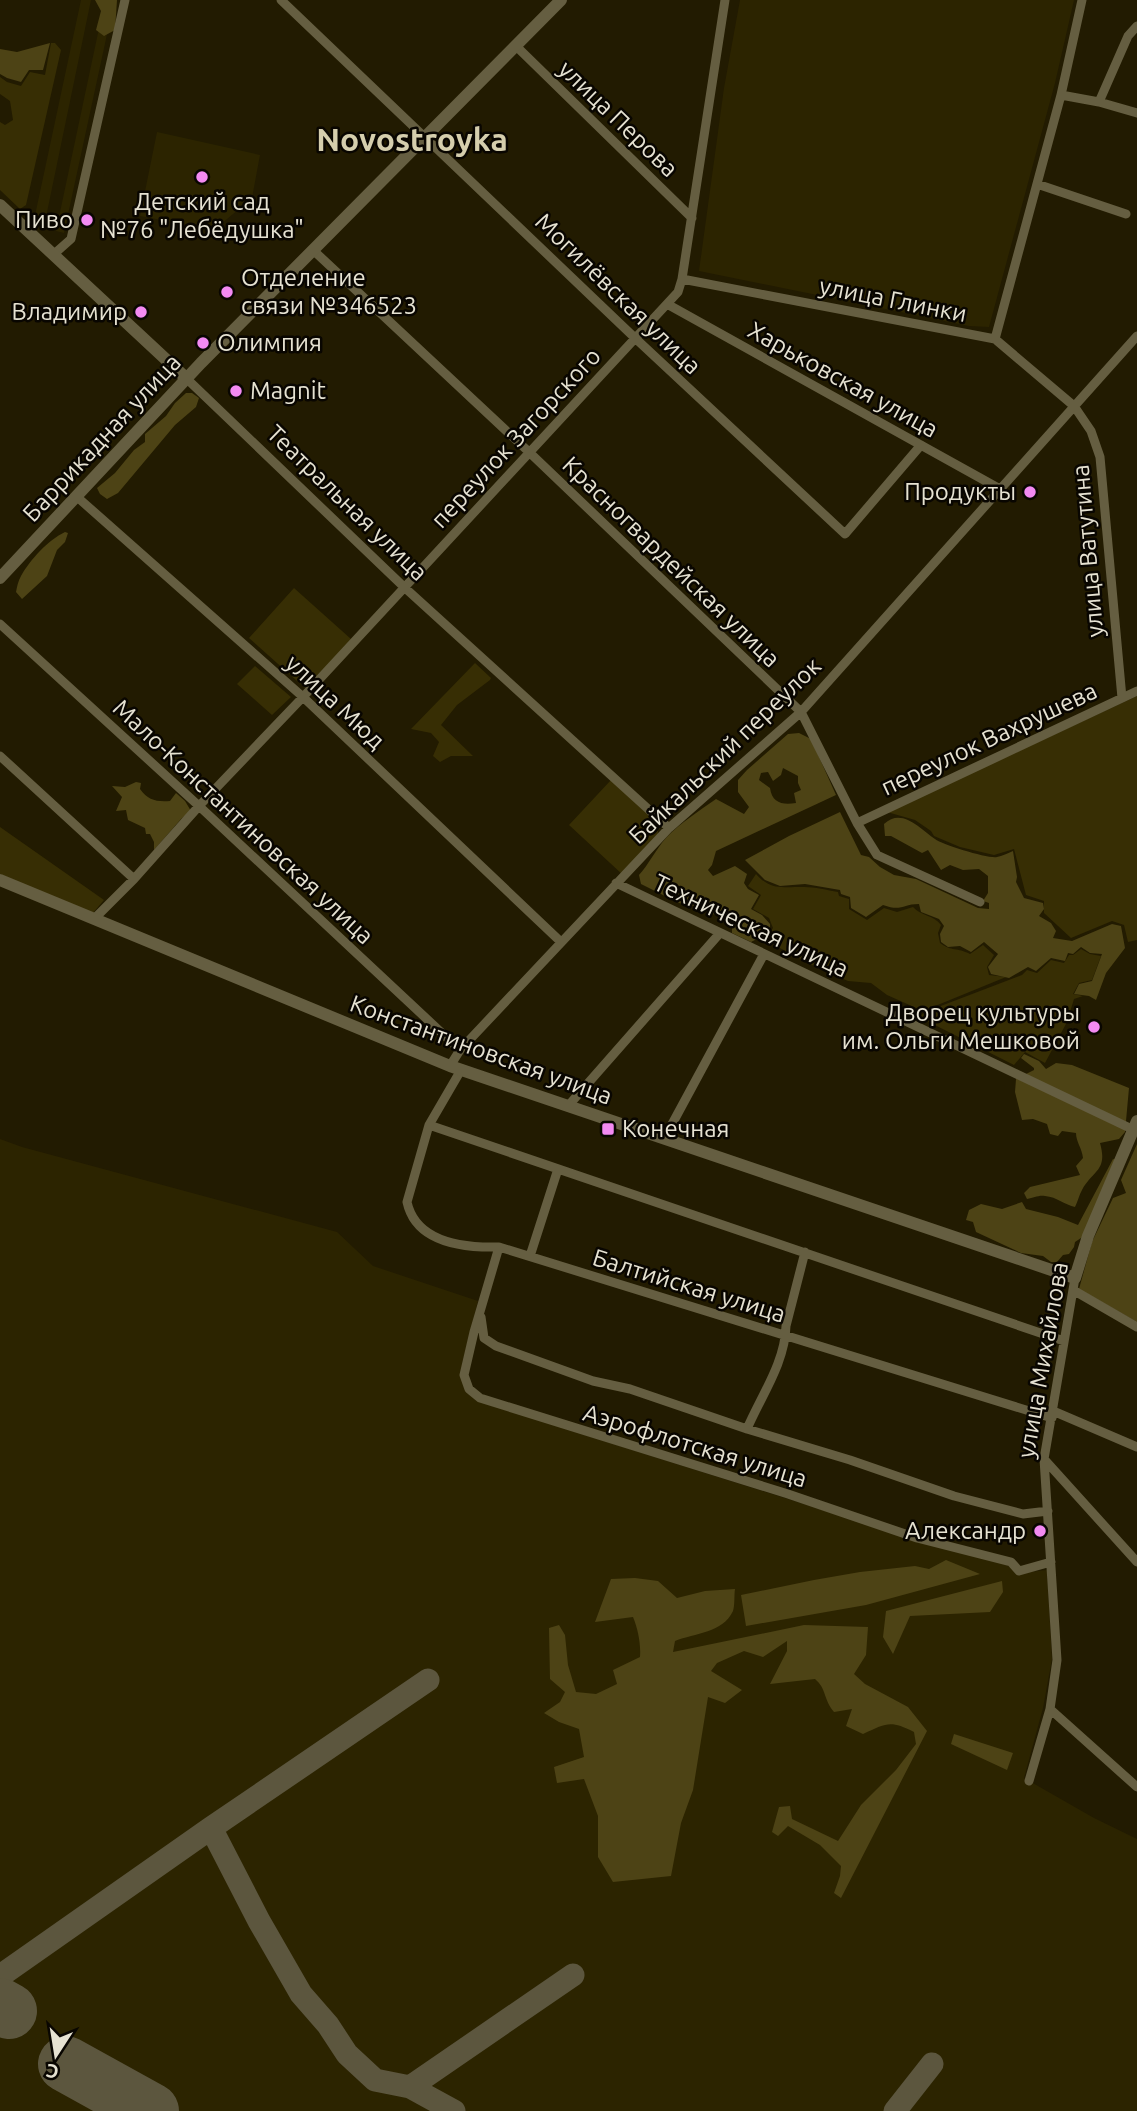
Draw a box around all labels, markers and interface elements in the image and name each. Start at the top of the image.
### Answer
street label: улица Перова [553,55,683,182]
district label: Novostroyka [316,121,508,157]
marker: Детский сад №76 "Лебёдушка" [194,169,210,185]
place label: Детский сад №76 "Лебёдушка" [100,188,304,243]
place label: Пиво [15,206,73,233]
street label: Могилёвская улица [530,208,707,380]
marker: Пиво [79,212,95,228]
place label: Отделение связи №346523 [241,264,417,319]
street label: улица Глинки [817,272,969,327]
marker: Отделение связи №346523 [219,284,235,300]
place label: Владимир [11,298,127,325]
marker: Владимир [133,304,149,320]
street label: Харьковская улица [744,316,943,443]
place label: Олимпия [217,329,322,356]
marker: Олимпия [195,335,211,351]
street label: переулок Загорского [425,342,606,533]
street label: Баррикадная улица [17,349,186,527]
place label: Magnit [250,377,327,404]
marker: Magnit [228,383,244,399]
street label: Театральная улица [262,419,433,586]
street label: Красногвардейская улица [557,451,785,672]
street label: улица Ватутина [1067,464,1108,639]
place label: Продукты [904,478,1016,505]
marker: Продукты [1022,484,1038,500]
street label: улица Мюд [280,649,390,754]
street label: Байкальский переулок [623,652,826,849]
street label: переулок Вахрушева [877,677,1101,800]
street label: Мало-Константиновская улица [108,694,379,949]
street label: Техническая улица [650,869,853,982]
street label: Константиновская улица [346,989,616,1110]
place label: Дворец культуры им. Ольги Мешковой [842,999,1080,1054]
marker: Дворец культуры им. Ольги Мешковой [1086,1019,1102,1035]
place label: Конечная [622,1115,729,1142]
marker: Конечная [600,1121,616,1137]
street label: Балтийская улица [589,1243,789,1328]
street label: улица Михайлова [1012,1260,1073,1460]
street label: Аэрофлотская улица [580,1399,810,1492]
place label: Александр [905,1517,1026,1544]
marker: Александр [1032,1523,1048,1539]
north arrow [21,2020,91,2090]
text: С [44,2060,61,2084]

